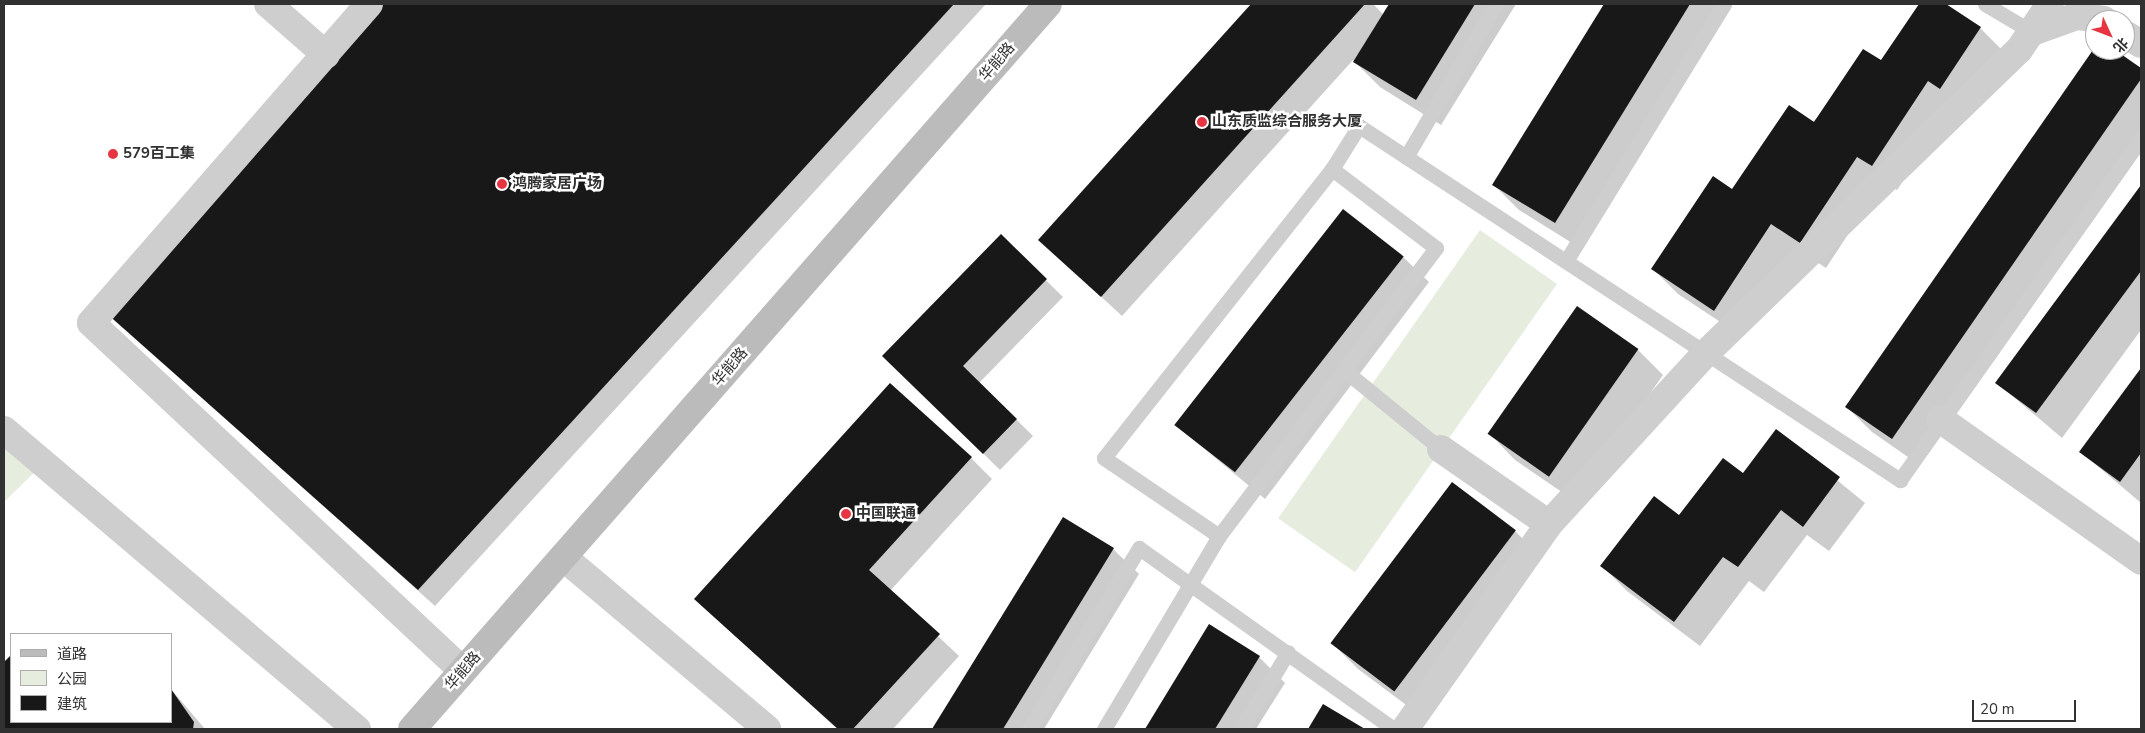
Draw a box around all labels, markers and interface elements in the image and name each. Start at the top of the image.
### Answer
north arrow [2085,10,2135,60]
text: 北 [2109,33,2132,56]
street label: 华能路 [975,39,1019,85]
place label: 山东质监综合服务大厦 [1212,113,1362,131]
marker: 山东质监综合服务大厦 [1196,116,1208,128]
place label: 579百工集 [123,145,195,163]
marker: 579百工集 [107,148,119,160]
place label: 鸿腾家居广场 [512,175,602,193]
marker: 鸿腾家居广场 [496,178,508,190]
street label: 华能路 [708,344,752,390]
place label: 中国联通 [856,505,916,523]
marker: 中国联通 [840,508,852,520]
legend [10,633,172,723]
text: 道路 [57,644,87,664]
street label: 华能路 [441,648,485,694]
text: 公园 [57,669,87,689]
scale bar [1975,690,2079,722]
text: 建筑 [57,694,87,714]
text: 20 m [1980,699,2015,719]

